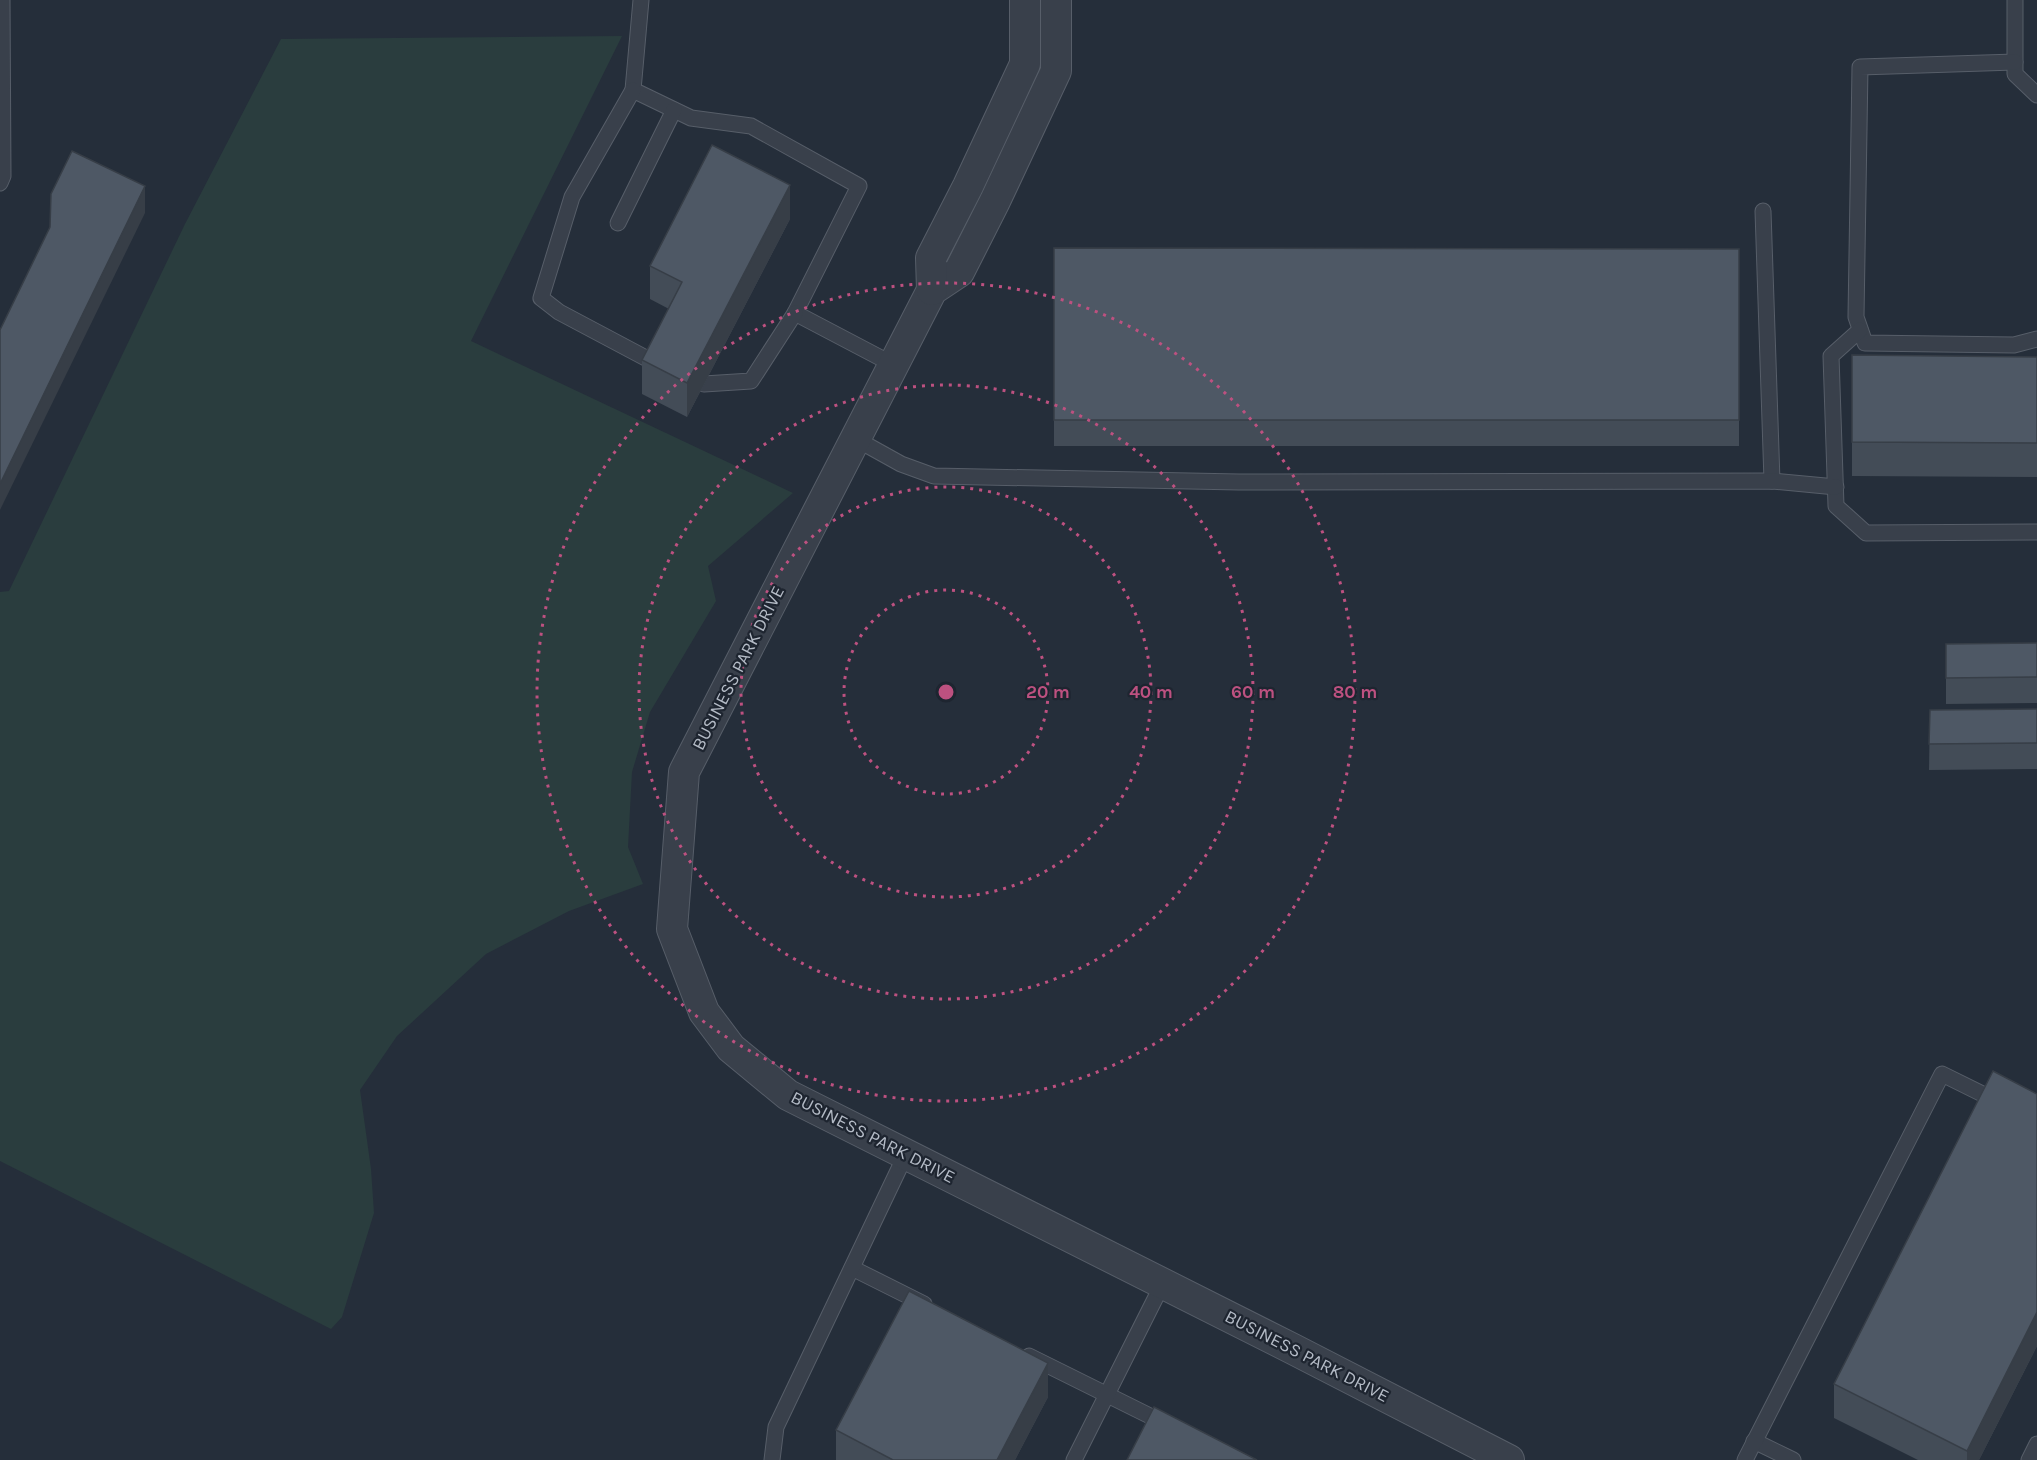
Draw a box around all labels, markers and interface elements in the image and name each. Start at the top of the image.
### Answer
street label: BUSINESS PARK DRIVE [687,582,789,754]
text: 20 m [1026,681,1070,703]
text: 40 m [1129,681,1173,703]
text: 60 m [1231,681,1275,703]
text: 80 m [1333,681,1377,703]
centre of rings [936,682,956,702]
street label: BUSINESS PARK DRIVE [787,1086,959,1188]
street label: BUSINESS PARK DRIVE [1221,1305,1393,1407]

